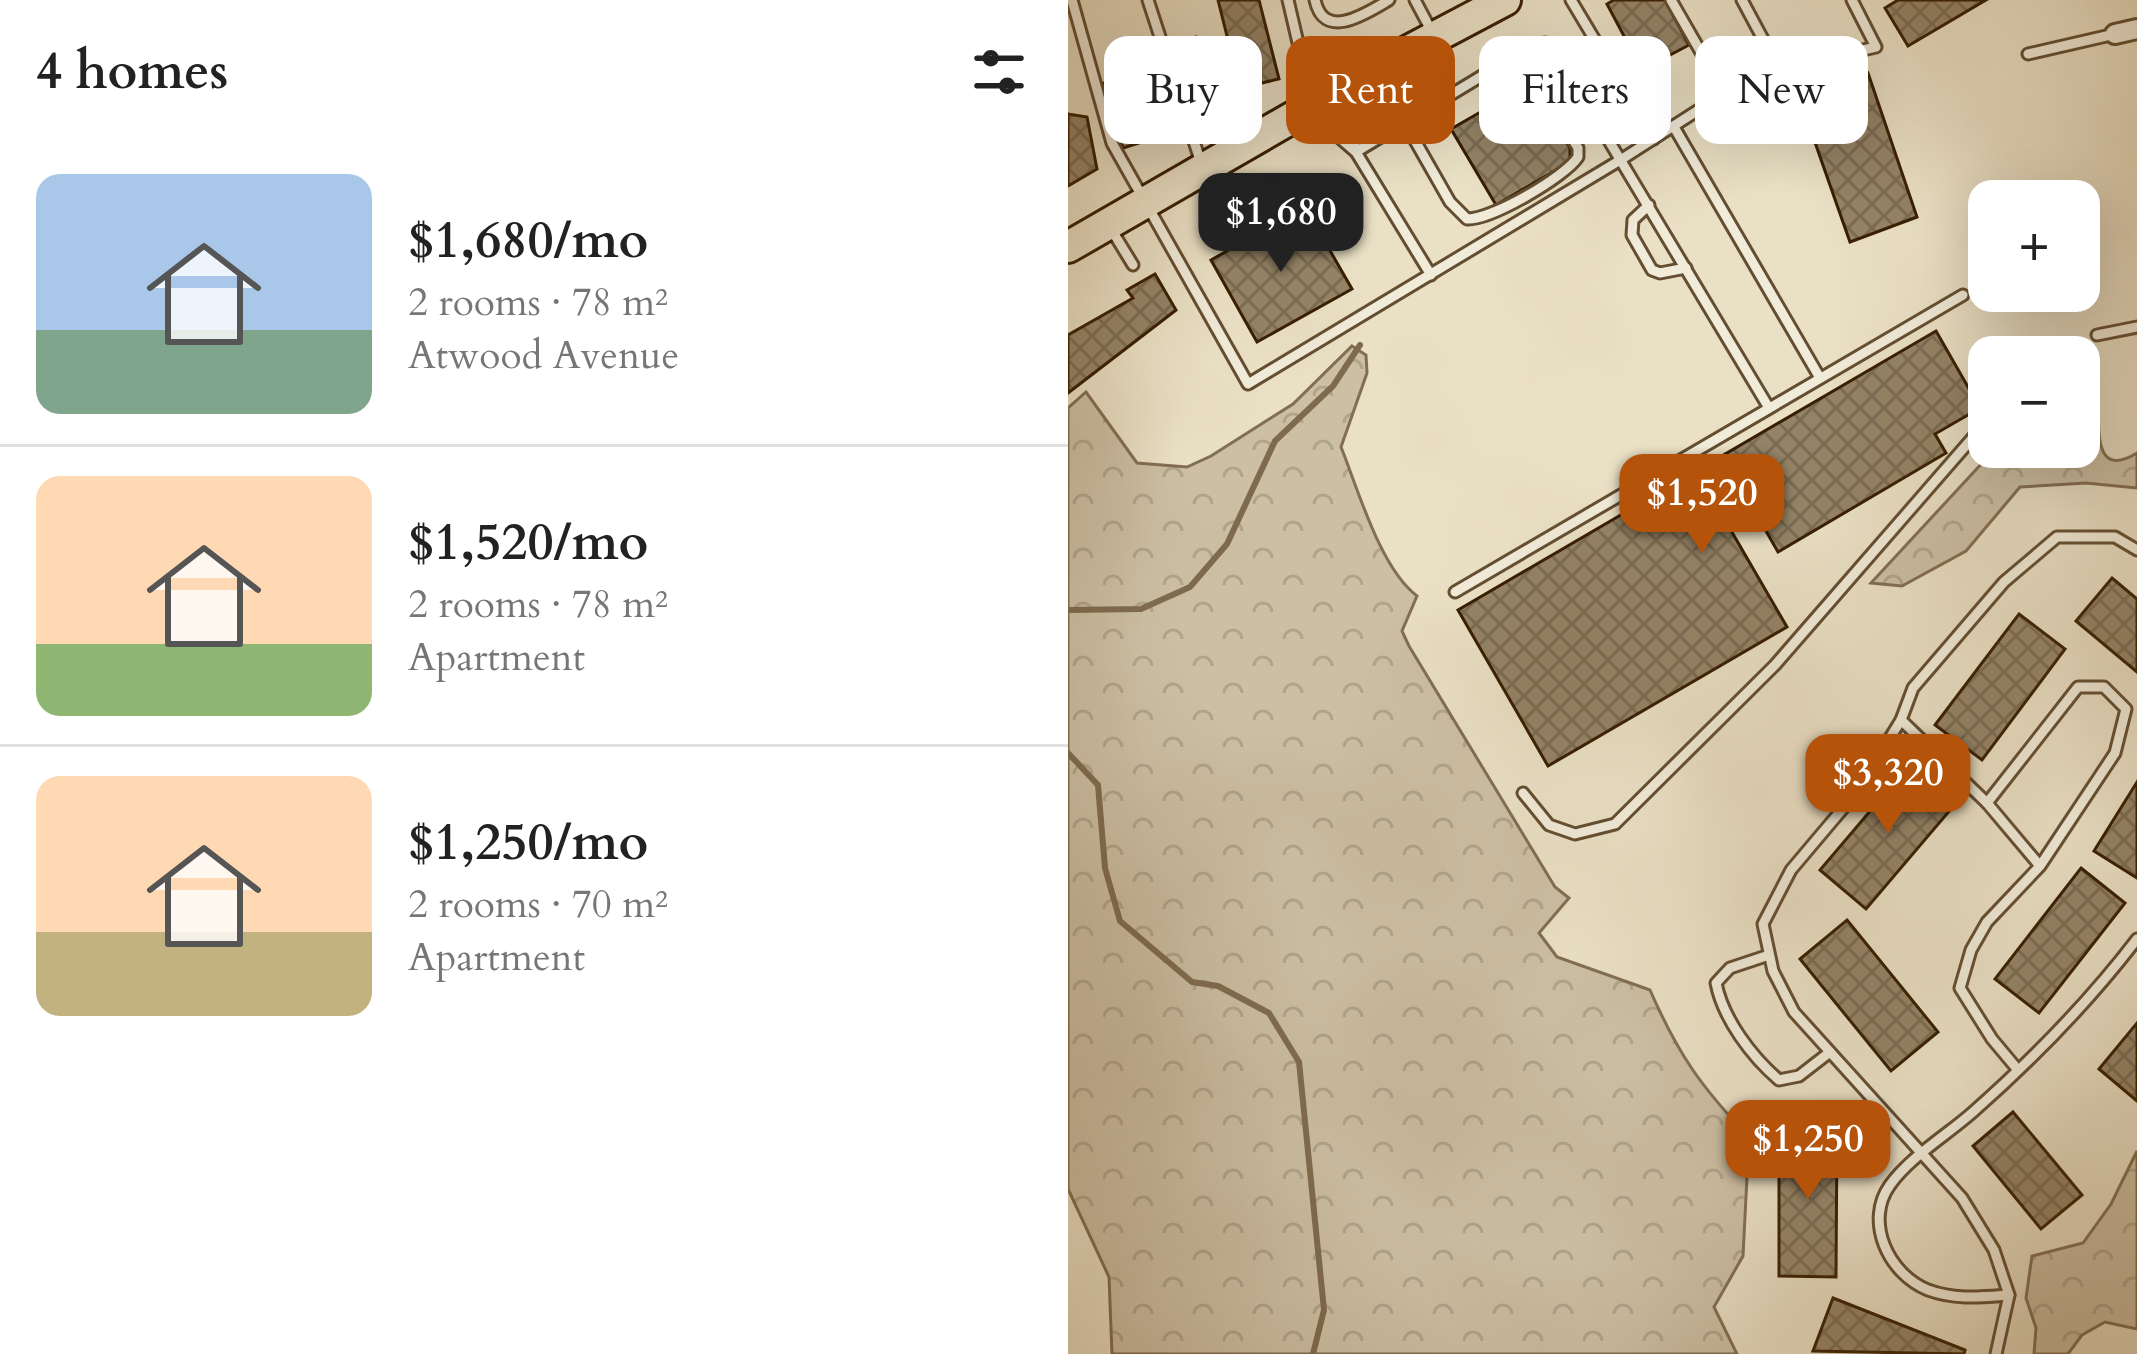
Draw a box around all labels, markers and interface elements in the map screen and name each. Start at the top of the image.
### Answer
chip: Buy [1104,36,1262,144]
chip: Rent [1286,36,1455,144]
chip: Filters [1479,36,1671,144]
chip: New [1695,36,1868,144]
text: 4 homes [36,37,228,107]
icon: filters [966,39,1032,105]
pin: $1,680 [1183,173,1379,275]
map controls [1968,180,2100,468]
button: + [1968,180,2100,312]
text: $1,680 [1225,185,1337,238]
text: $1,680/mo [408,206,648,276]
icon: home [132,222,276,366]
text: 2 rooms · 78 m² [408,276,668,329]
text: Atwood Avenue [408,329,679,382]
button: − [1968,336,2100,468]
pin: $1,520 [1604,454,1800,556]
text: $1,520 [1646,466,1758,519]
text: $1,520/mo [408,508,648,578]
icon: home [132,524,276,668]
text: 2 rooms · 78 m² [408,578,668,631]
text: Apartment [408,631,585,684]
pin: $3,320 [1790,734,1986,836]
text: $3,320 [1832,746,1944,799]
text: $1,250/mo [408,808,648,878]
icon: home [132,824,276,968]
text: 2 rooms · 70 m² [408,878,668,931]
text: Apartment [408,931,585,984]
pin: $1,250 [1710,1100,1906,1202]
text: $1,250 [1752,1112,1864,1165]

